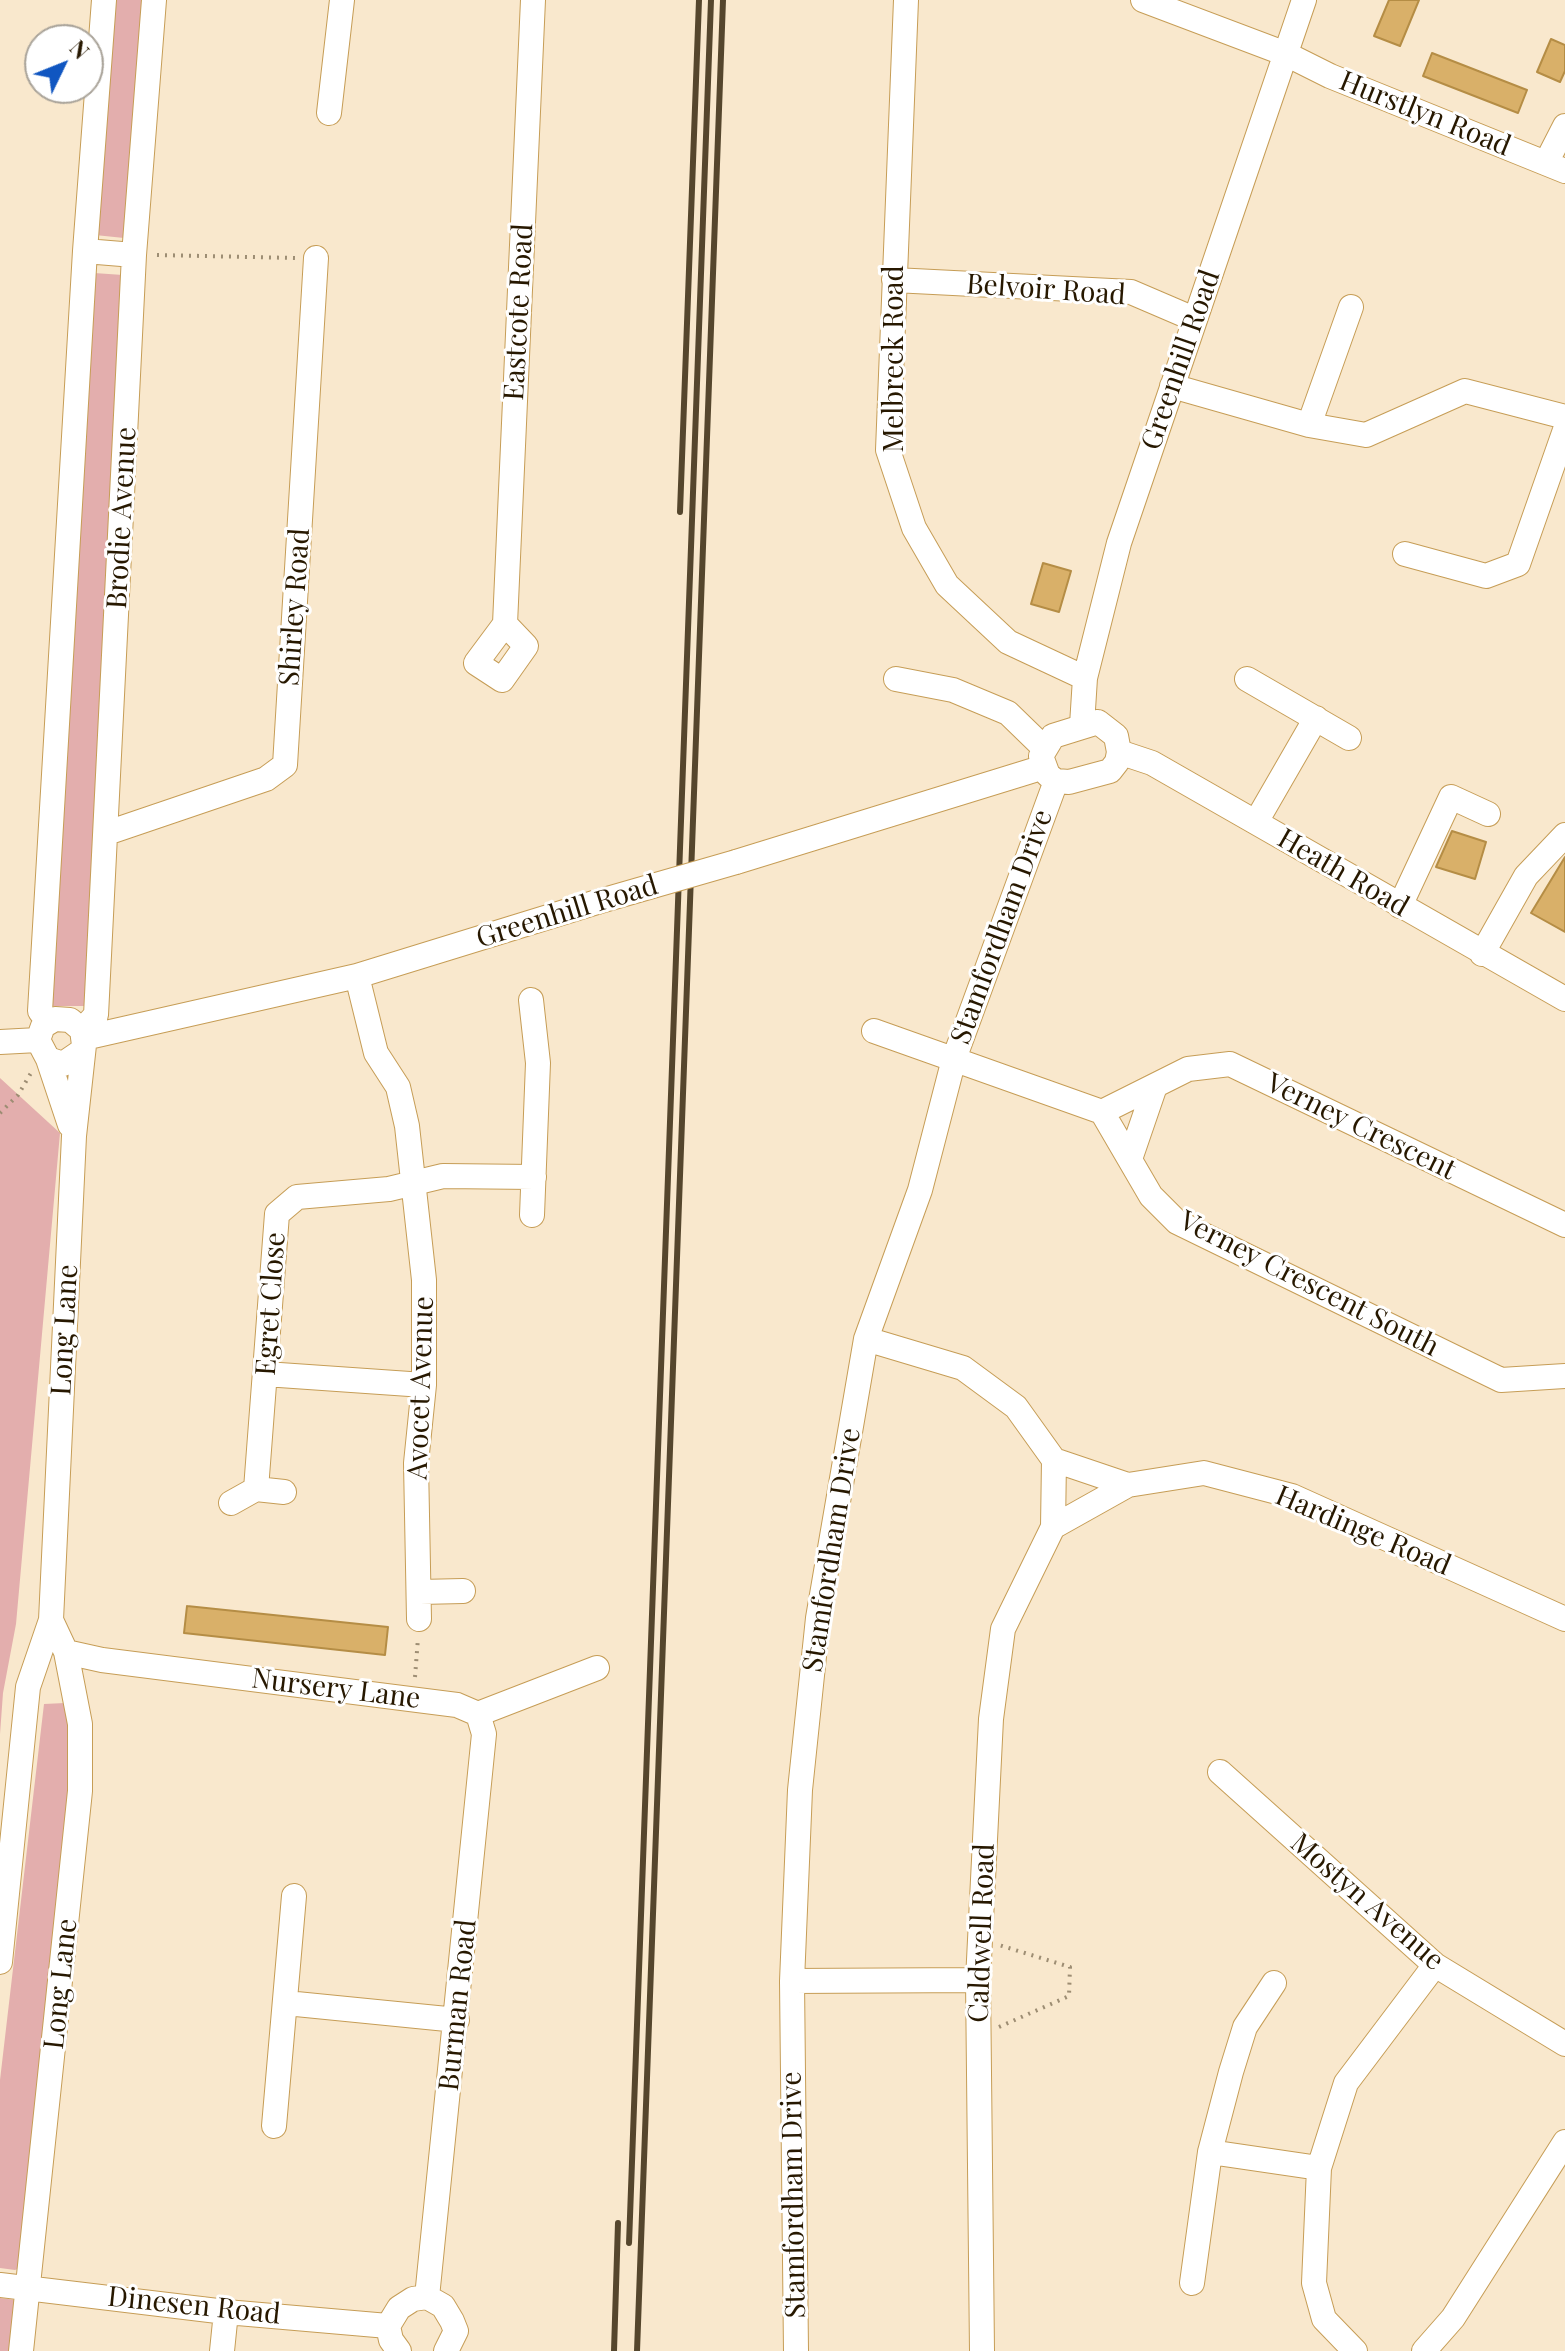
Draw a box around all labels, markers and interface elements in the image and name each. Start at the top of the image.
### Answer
north arrow [24,24,104,104]
text: N [64,33,96,65]
street label: Hurstlyn Road [1335,64,1515,164]
street label: Eastcote Road [498,223,540,401]
street label: Melbreck Road [877,265,911,453]
street label: Greenhill Road [1135,266,1227,454]
street label: Belvoir Road [965,268,1127,312]
street label: Brodie Avenue [100,426,144,610]
street label: Shirley Road [273,527,317,687]
street label: Stamfordham Drive [944,805,1060,1049]
street label: Heath Road [1271,822,1415,924]
street label: Greenhill Road [472,868,662,956]
street label: Verney Crescent [1261,1067,1461,1187]
street label: Verney Crescent South [1174,1204,1444,1364]
street label: Egret Close [249,1231,293,1377]
street label: Long Lane [45,1264,85,1396]
street label: Avocet Avenue [401,1296,441,1480]
street label: Stamfordham Drive [796,1425,868,1675]
street label: Hardinge Road [1270,1479,1456,1583]
street label: Nursery Lane [250,1662,422,1716]
street label: Mostyn Avenue [1284,1826,1450,1978]
street label: Caldwell Road [962,1843,1002,2023]
street label: Long Lane [37,1917,85,2051]
street label: Burman Road [432,1918,484,2092]
street label: Stamfordham Drive [775,2071,813,2319]
street label: Dinesen Road [106,2280,282,2332]

